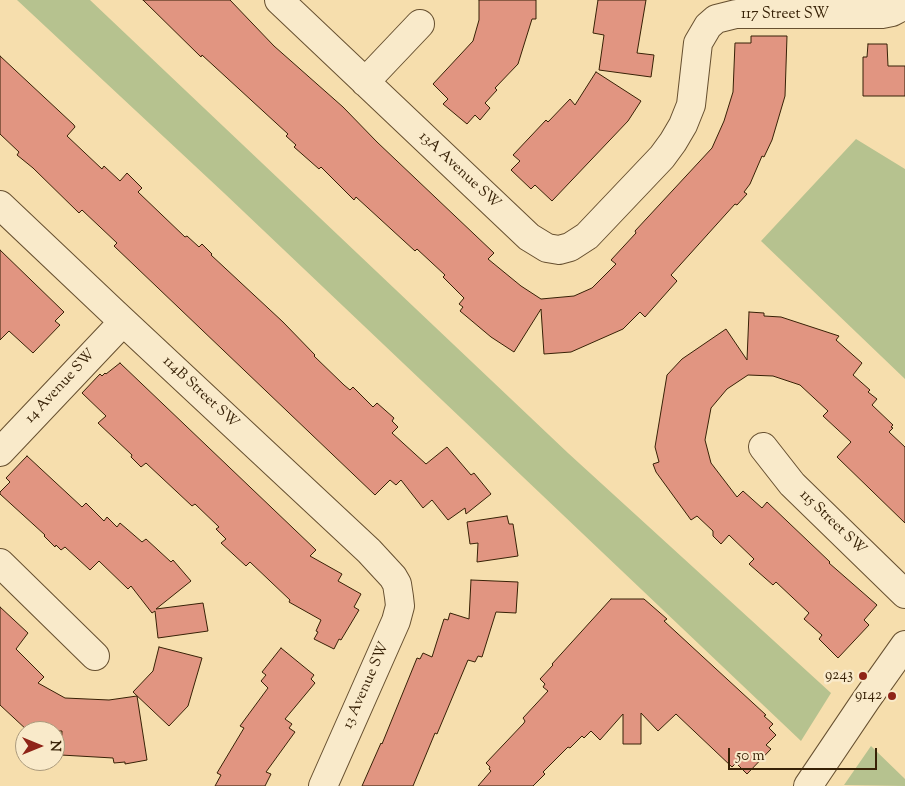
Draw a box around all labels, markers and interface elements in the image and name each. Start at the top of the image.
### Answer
street label: 117 Street SW [741,6,829,24]
street label: 13A Avenue SW [414,129,504,213]
street label: 14 Avenue SW [22,346,100,428]
street label: 114B Street SW [158,353,242,433]
street label: 115 Street SW [795,487,869,559]
street label: 13 Avenue SW [340,640,394,732]
place label: 9243 [825,667,853,685]
marker: 9243 [857,670,869,682]
place label: 9142 [855,687,882,705]
marker: 9142 [886,690,898,702]
north arrow [15,721,65,771]
scale bar [730,738,879,770]
text: N [44,740,64,752]
text: 50 m [736,746,765,767]

